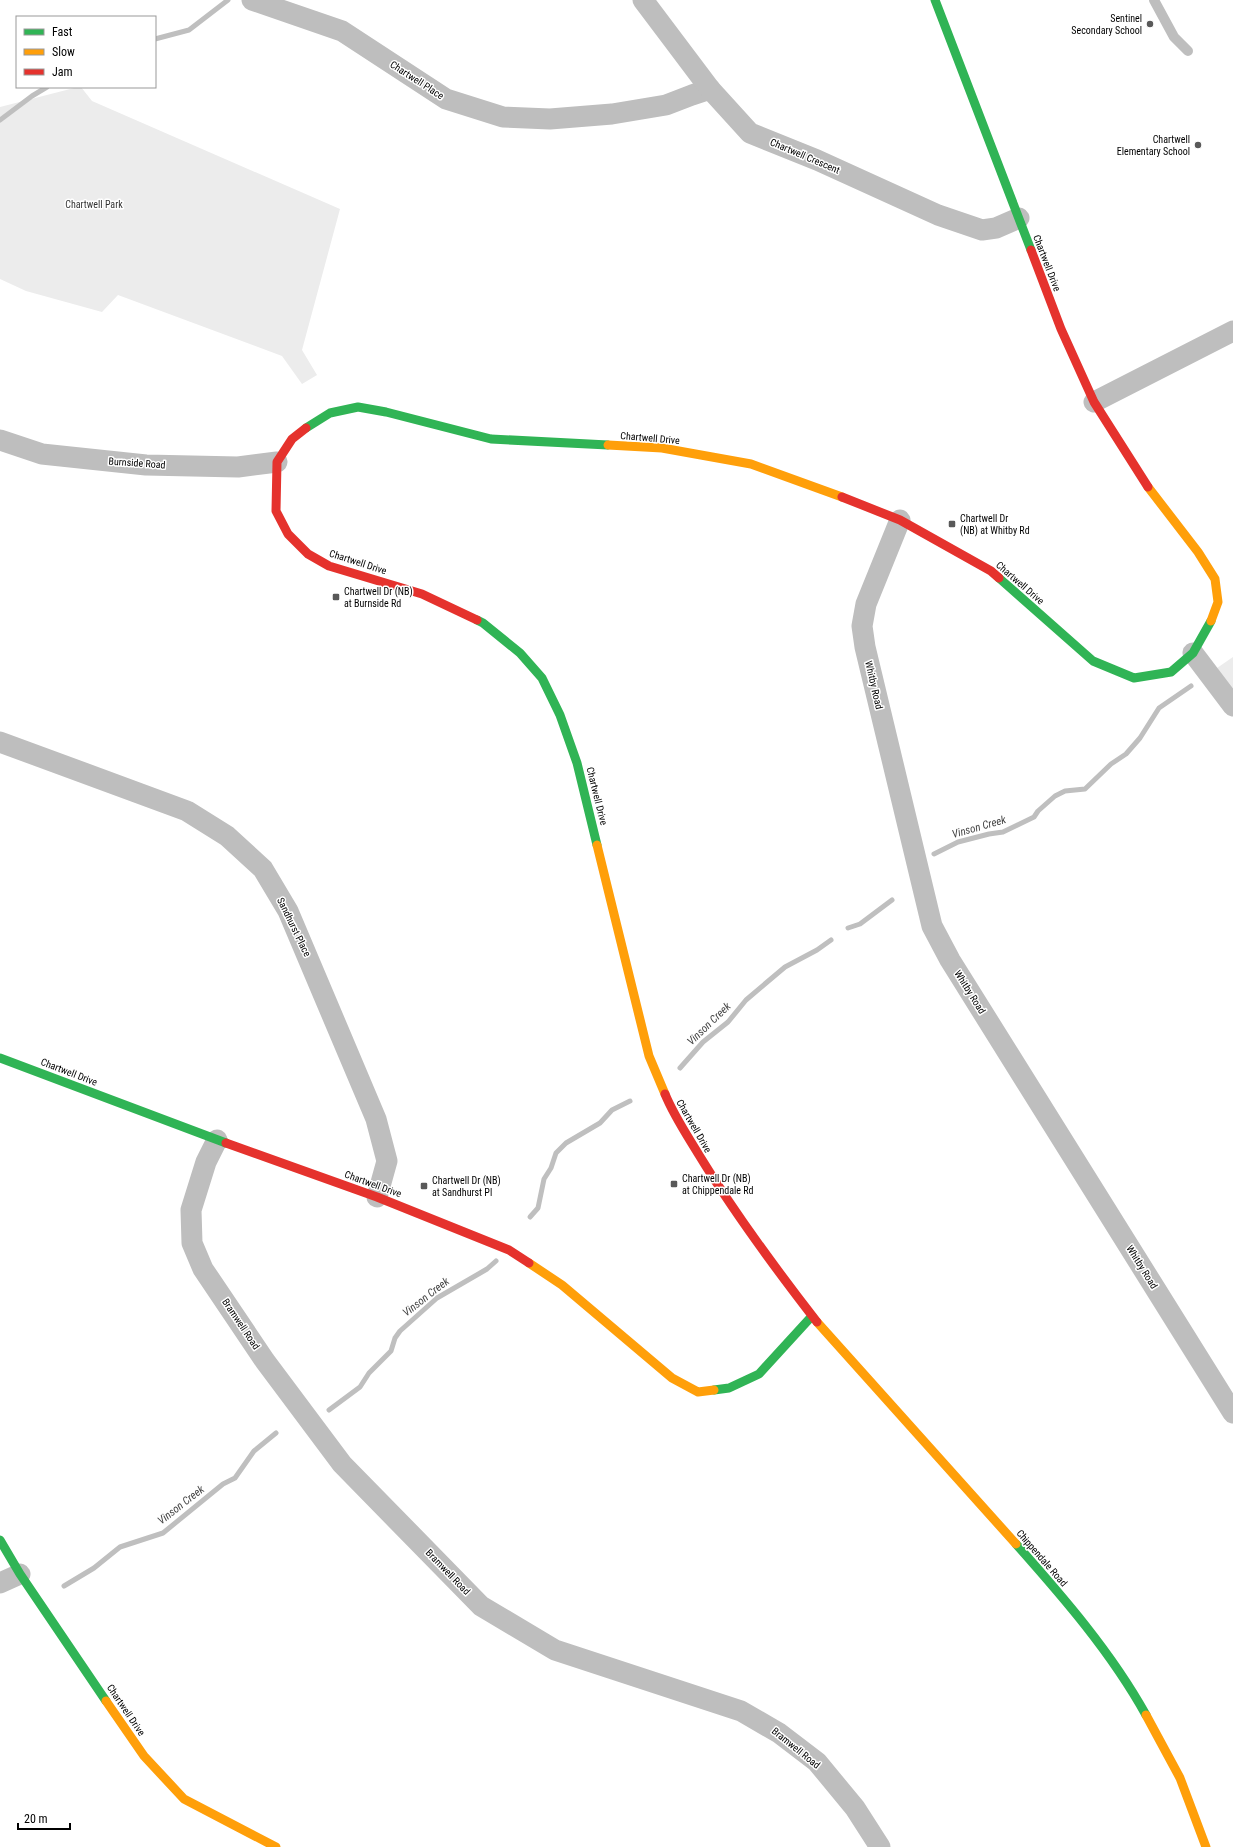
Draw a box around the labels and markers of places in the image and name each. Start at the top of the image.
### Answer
place label: Sentinel Secondary School [1071,13,1142,36]
marker: Sentinel Secondary School [1145,19,1155,29]
place label: Chartwell Elementary School [1117,134,1190,157]
marker: Chartwell Elementary School [1193,140,1203,150]
place label: Chartwell Dr (NB) at Whitby Rd [960,513,1030,537]
marker: Chartwell Dr (NB) at Whitby Rd [947,519,957,529]
place label: Chartwell Dr (NB) at Burnside Rd [344,586,413,609]
marker: Chartwell Dr (NB) at Burnside Rd [331,592,341,602]
place label: Chartwell Dr (NB) at Chippendale Rd [682,1173,754,1196]
place label: Chartwell Dr (NB) at Sandhurst Pl [432,1175,501,1198]
marker: Chartwell Dr (NB) at Chippendale Rd [669,1179,679,1189]
marker: Chartwell Dr (NB) at Sandhurst Pl [419,1181,429,1191]

